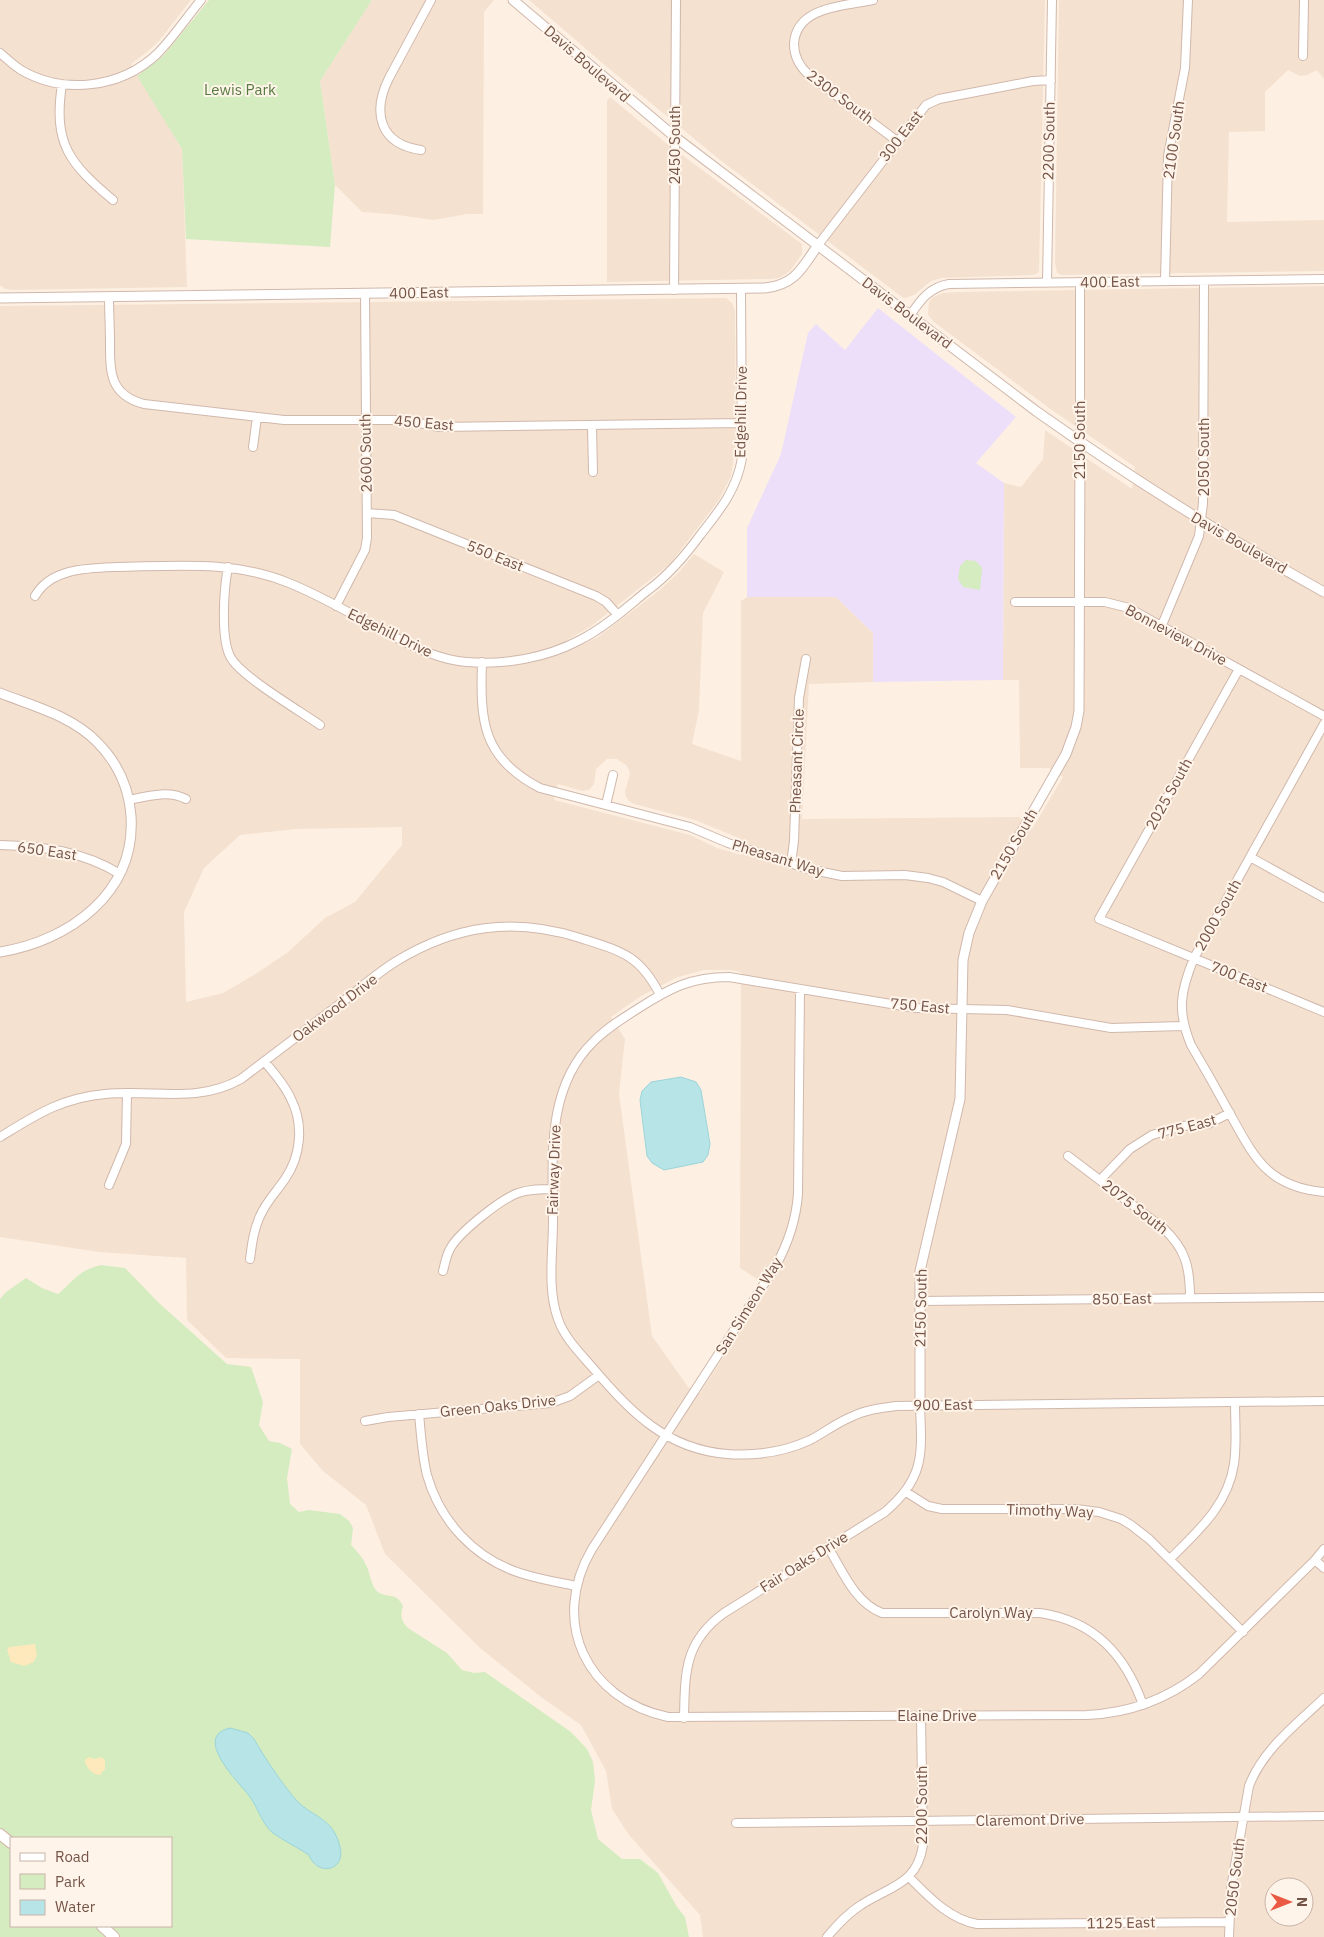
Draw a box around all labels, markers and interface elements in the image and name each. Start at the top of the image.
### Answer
street label: Davis Boulevard [540,21,634,106]
street label: 2300 South [803,65,878,128]
park label: Lewis Park [204,80,276,99]
street label: 2100 South [1159,100,1188,180]
street label: 2200 South [1038,101,1059,181]
street label: 2450 South [665,106,684,184]
street label: 300 East [875,106,926,165]
street label: 400 East [1080,271,1140,292]
street label: Davis Boulevard [858,272,956,353]
street label: 400 East [389,282,449,303]
street label: Edgehill Drive [730,366,751,458]
street label: 2150 South [1070,401,1089,479]
street label: 450 East [393,410,455,435]
street label: 2600 South [355,413,376,493]
street label: 2050 South [1194,418,1213,496]
street label: Davis Boulevard [1188,507,1291,578]
street label: 550 East [464,536,526,576]
street label: Bonneview Drive [1122,600,1230,669]
street label: Edgehill Drive [345,604,436,661]
street label: Pheasant Circle [785,708,808,814]
street label: 2025 South [1141,755,1196,833]
street label: 2150 South [986,805,1042,883]
street label: Pheasant Way [730,835,827,881]
street label: 650 East [16,837,78,864]
street label: 2000 South [1190,876,1245,954]
street label: 700 East [1208,957,1270,997]
street label: Oakwood Drive [288,969,381,1046]
street label: 750 East [889,993,951,1018]
street label: 775 East [1156,1110,1218,1143]
street label: Fairway Drive [542,1125,565,1215]
street label: 2075 South [1098,1175,1172,1238]
street label: San Simeon Way [711,1253,786,1358]
street label: 2150 South [910,1268,931,1348]
street label: 850 East [1092,1288,1152,1309]
street label: Green Oaks Drive [439,1390,557,1421]
street label: 900 East [913,1394,973,1415]
street label: Timothy Way [1006,1499,1094,1522]
street label: Fair Oaks Drive [756,1527,851,1596]
street label: Carolyn Way [949,1603,1033,1622]
street label: Elaine Drive [897,1706,977,1725]
street label: 2200 South [912,1766,931,1844]
street label: Claremont Drive [975,1809,1085,1830]
legend [10,1837,172,1927]
street label: 2050 South [1220,1837,1249,1917]
text: Road [55,1847,90,1866]
text: Park [55,1872,85,1891]
north arrow [1264,1877,1314,1927]
text: Water [55,1897,96,1916]
text: N [1293,1897,1311,1907]
street label: 1125 East [1086,1912,1156,1933]

